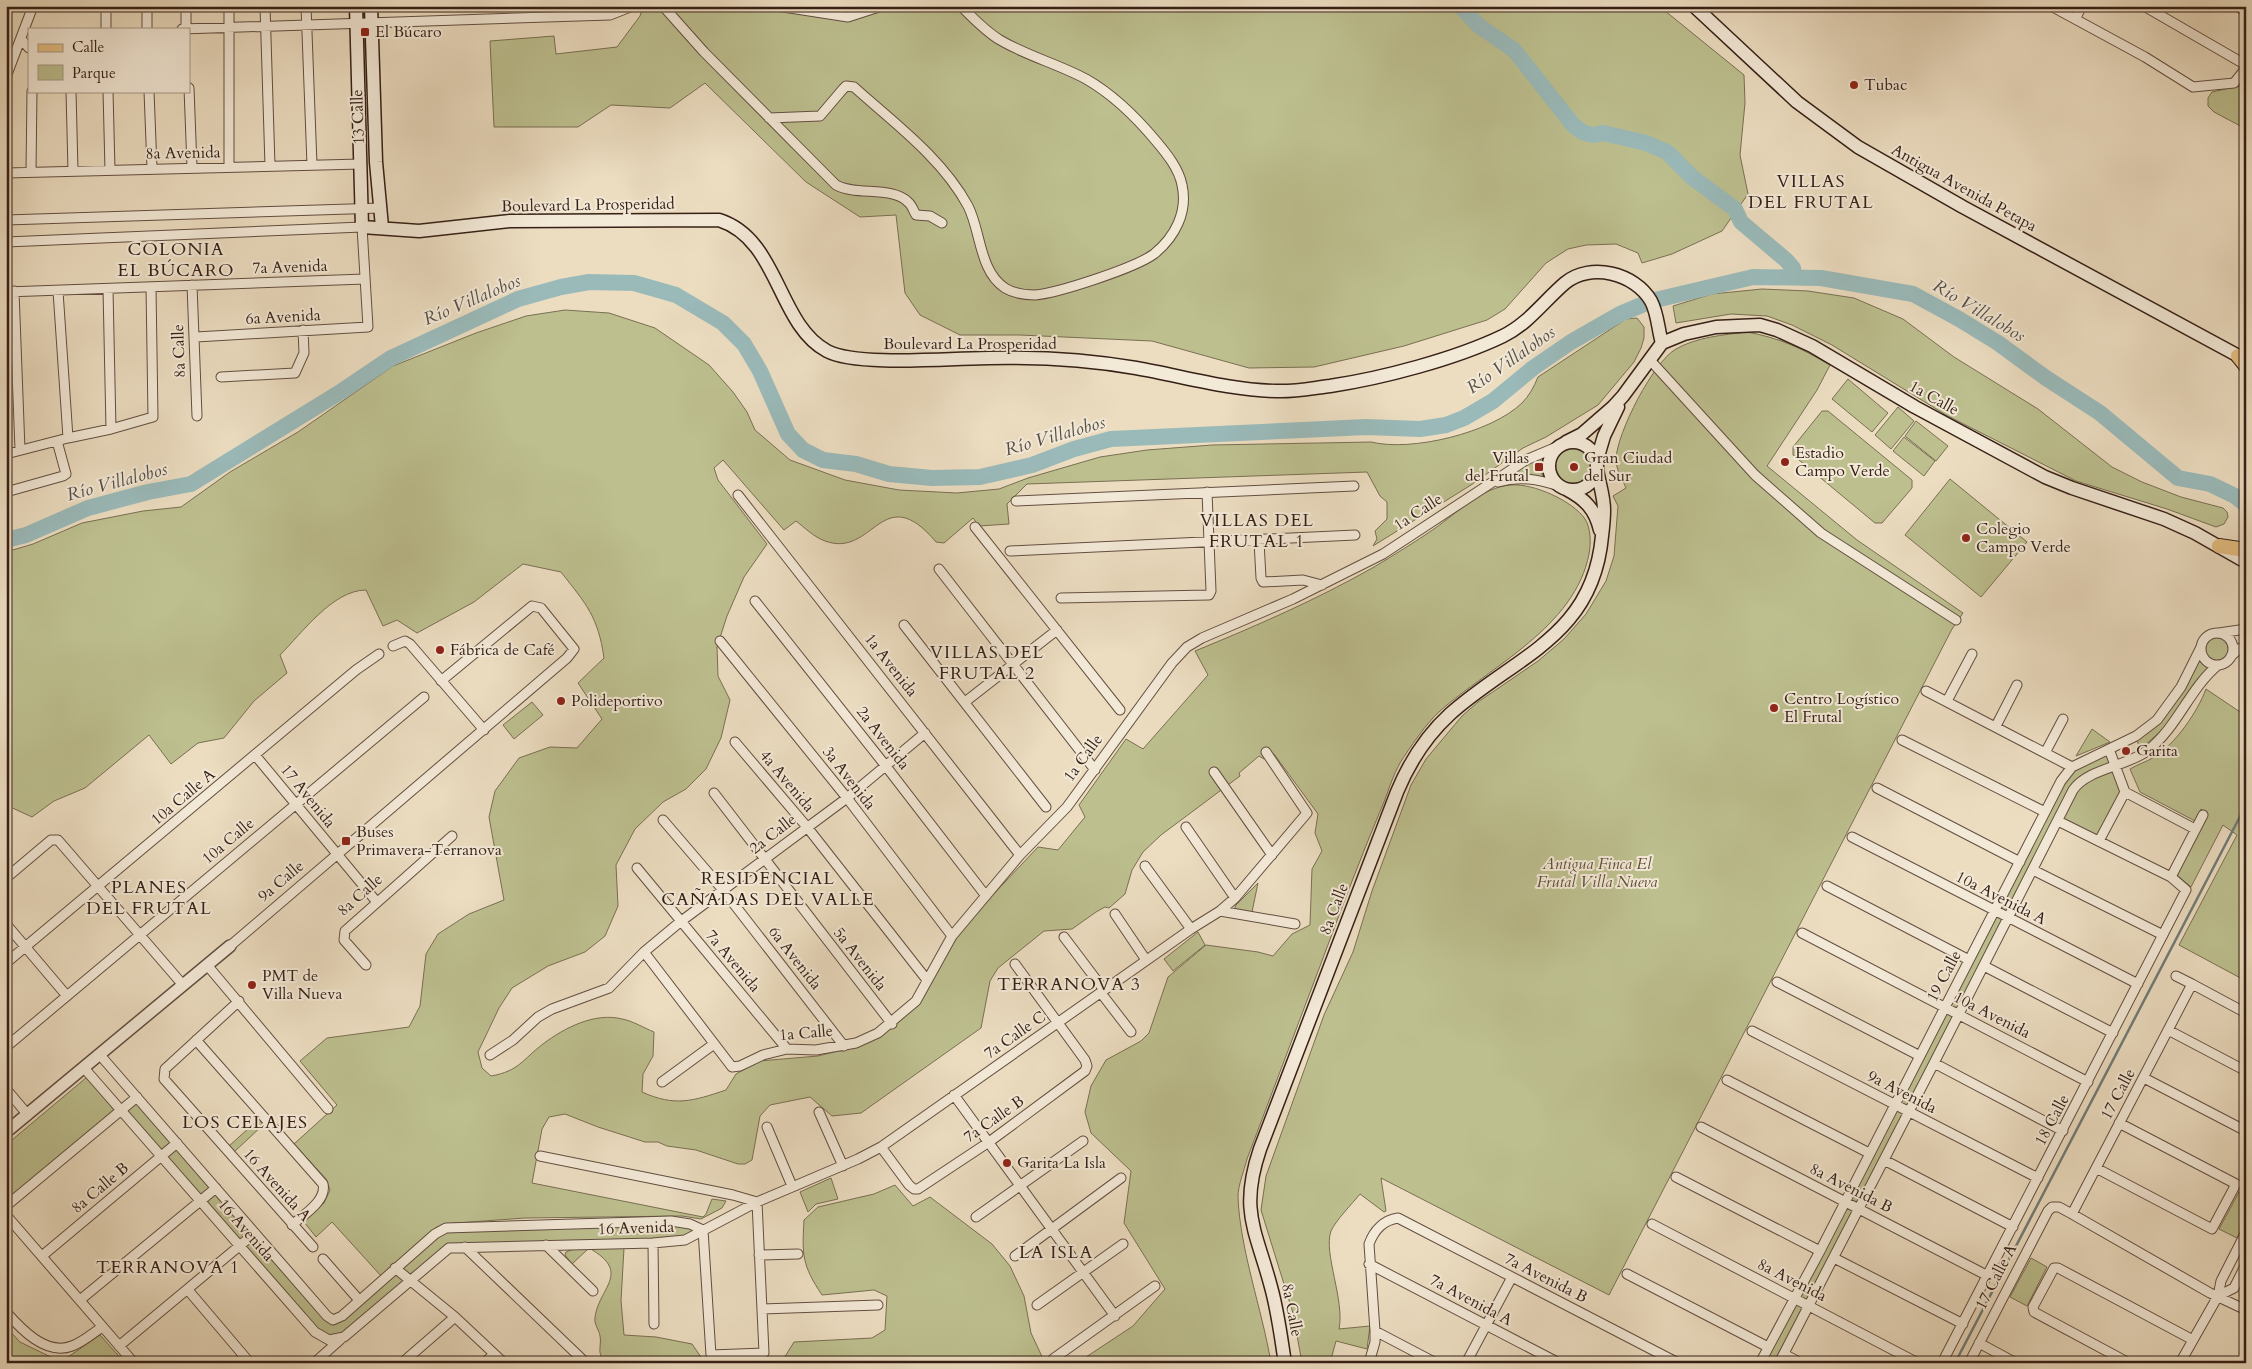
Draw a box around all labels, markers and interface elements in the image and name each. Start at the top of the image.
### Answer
place label: El Búcaro [375,21,442,43]
marker: El Búcaro [359,26,371,38]
legend [28,28,190,92]
text: Calle [72,37,105,57]
text: Parque [72,63,116,83]
place label: Tubac [1864,74,1907,96]
marker: Tubac [1848,79,1860,91]
street label: 13 Calle [346,89,370,145]
street label: Antigua Avenida Petapa [1887,139,2041,237]
street label: 8a Avenida [145,141,221,165]
district label: VILLAS DEL FRUTAL [1748,169,1874,215]
street label: Boulevard La Prosperidad [501,192,675,218]
district label: COLONIA EL BÚCARO [117,237,235,283]
street label: 7a Avenida [252,255,328,279]
water label: Río Villalobos [419,268,525,332]
water label: Río Villalobos [1928,274,2030,348]
street label: 6a Avenida [245,304,321,330]
water label: Río Villalobos [1461,320,1561,400]
street label: 8a Calle [167,324,191,378]
street label: Boulevard La Prosperidad [883,333,1057,355]
street label: 1a Calle [1905,375,1963,421]
water label: Río Villalobos [1002,410,1108,462]
place label: Estadio Campo Verde [1795,442,1890,482]
place label: Villas del Frutal [1465,447,1529,487]
place label: Gran Ciudad del Sur [1584,447,1673,487]
marker: Estadio Campo Verde [1779,456,1791,468]
water label: Río Villalobos [64,457,170,507]
marker: Villas del Frutal [1533,461,1545,473]
marker: Gran Ciudad del Sur [1568,461,1580,473]
street label: 1a Calle [1389,488,1447,536]
district label: VILLAS DEL FRUTAL 1 [1200,508,1314,554]
place label: Colegio Campo Verde [1976,518,2071,558]
marker: Colegio Campo Verde [1960,532,1972,544]
street label: 1a Avenida [859,629,923,701]
place label: Fábrica de Café [450,639,555,661]
district label: VILLAS DEL FRUTAL 2 [930,640,1044,686]
marker: Fábrica de Café [434,644,446,656]
place label: Centro Logístico El Frutal [1784,688,1899,728]
place label: Polideportivo [571,690,663,712]
marker: Polideportivo [555,695,567,707]
street label: 2a Avenida [851,702,915,774]
marker: Centro Logístico El Frutal [1768,702,1780,714]
street label: 1a Calle [1058,730,1108,786]
place label: Garita [2136,740,2178,762]
street label: 3a Avenida [817,742,881,814]
street label: 4a Avenida [754,745,820,817]
marker: Garita [2120,745,2132,757]
street label: 17 Avenida [275,759,341,833]
street label: 10a Calle A [146,763,220,830]
street label: 2a Calle [745,809,801,859]
street label: 10a Calle [197,813,259,869]
place label: Buses Primavera-Terranova [356,821,502,861]
marker: Buses Primavera-Terranova [340,835,352,847]
park label: Antigua Finca El Frutal Villa Nueva [1537,853,1657,893]
street label: 9a Calle [253,855,309,907]
district label: RESIDENCIAL CAÑADAS DEL VALLE [661,866,875,912]
street label: 10a Avenida A [1952,866,2051,931]
street label: 8a Calle [333,869,387,921]
district label: PLANES DEL FRUTAL [86,875,212,921]
street label: 8a Calle [1314,880,1354,938]
street label: 6a Avenida [763,922,827,994]
street label: 5a Avenida [828,923,892,995]
street label: 7a Avenida [700,925,766,997]
street label: 19 Calle [1921,946,1967,1006]
place label: PMT de Villa Nueva [262,965,342,1005]
district label: TERRANOVA 3 [997,972,1141,997]
marker: PMT de Villa Nueva [246,979,258,991]
street label: 10a Avenida [1950,986,2034,1044]
street label: 7a Calle C [980,1006,1050,1064]
street label: 1a Calle [778,1020,834,1046]
street label: 17 Calle [2095,1064,2141,1124]
street label: 9a Avenida [1864,1065,1941,1119]
street label: 7a Calle B [959,1090,1029,1148]
street label: 18 Calle [2029,1090,2075,1150]
district label: LOS CELAJES [182,1110,308,1135]
street label: 16 Avenida A [238,1143,316,1227]
place label: Garita La Isla [1017,1152,1106,1174]
street label: 8a Calle B [66,1157,134,1219]
marker: Garita La Isla [1001,1157,1013,1169]
street label: 8a Avenida B [1806,1158,1896,1218]
street label: 16 Avenida [213,1194,279,1266]
street label: 16 Avenida [597,1216,675,1240]
district label: LA ISLA [1019,1240,1093,1265]
street label: 17 Calle A [1970,1240,2022,1314]
street label: 7a Avenida B [1501,1248,1591,1308]
street label: 8a Avenida [1754,1253,1831,1307]
district label: TERRANOVA 1 [96,1255,240,1280]
street label: 7a Avenida A [1426,1269,1517,1331]
street label: 8a Calle [1276,1281,1308,1339]

